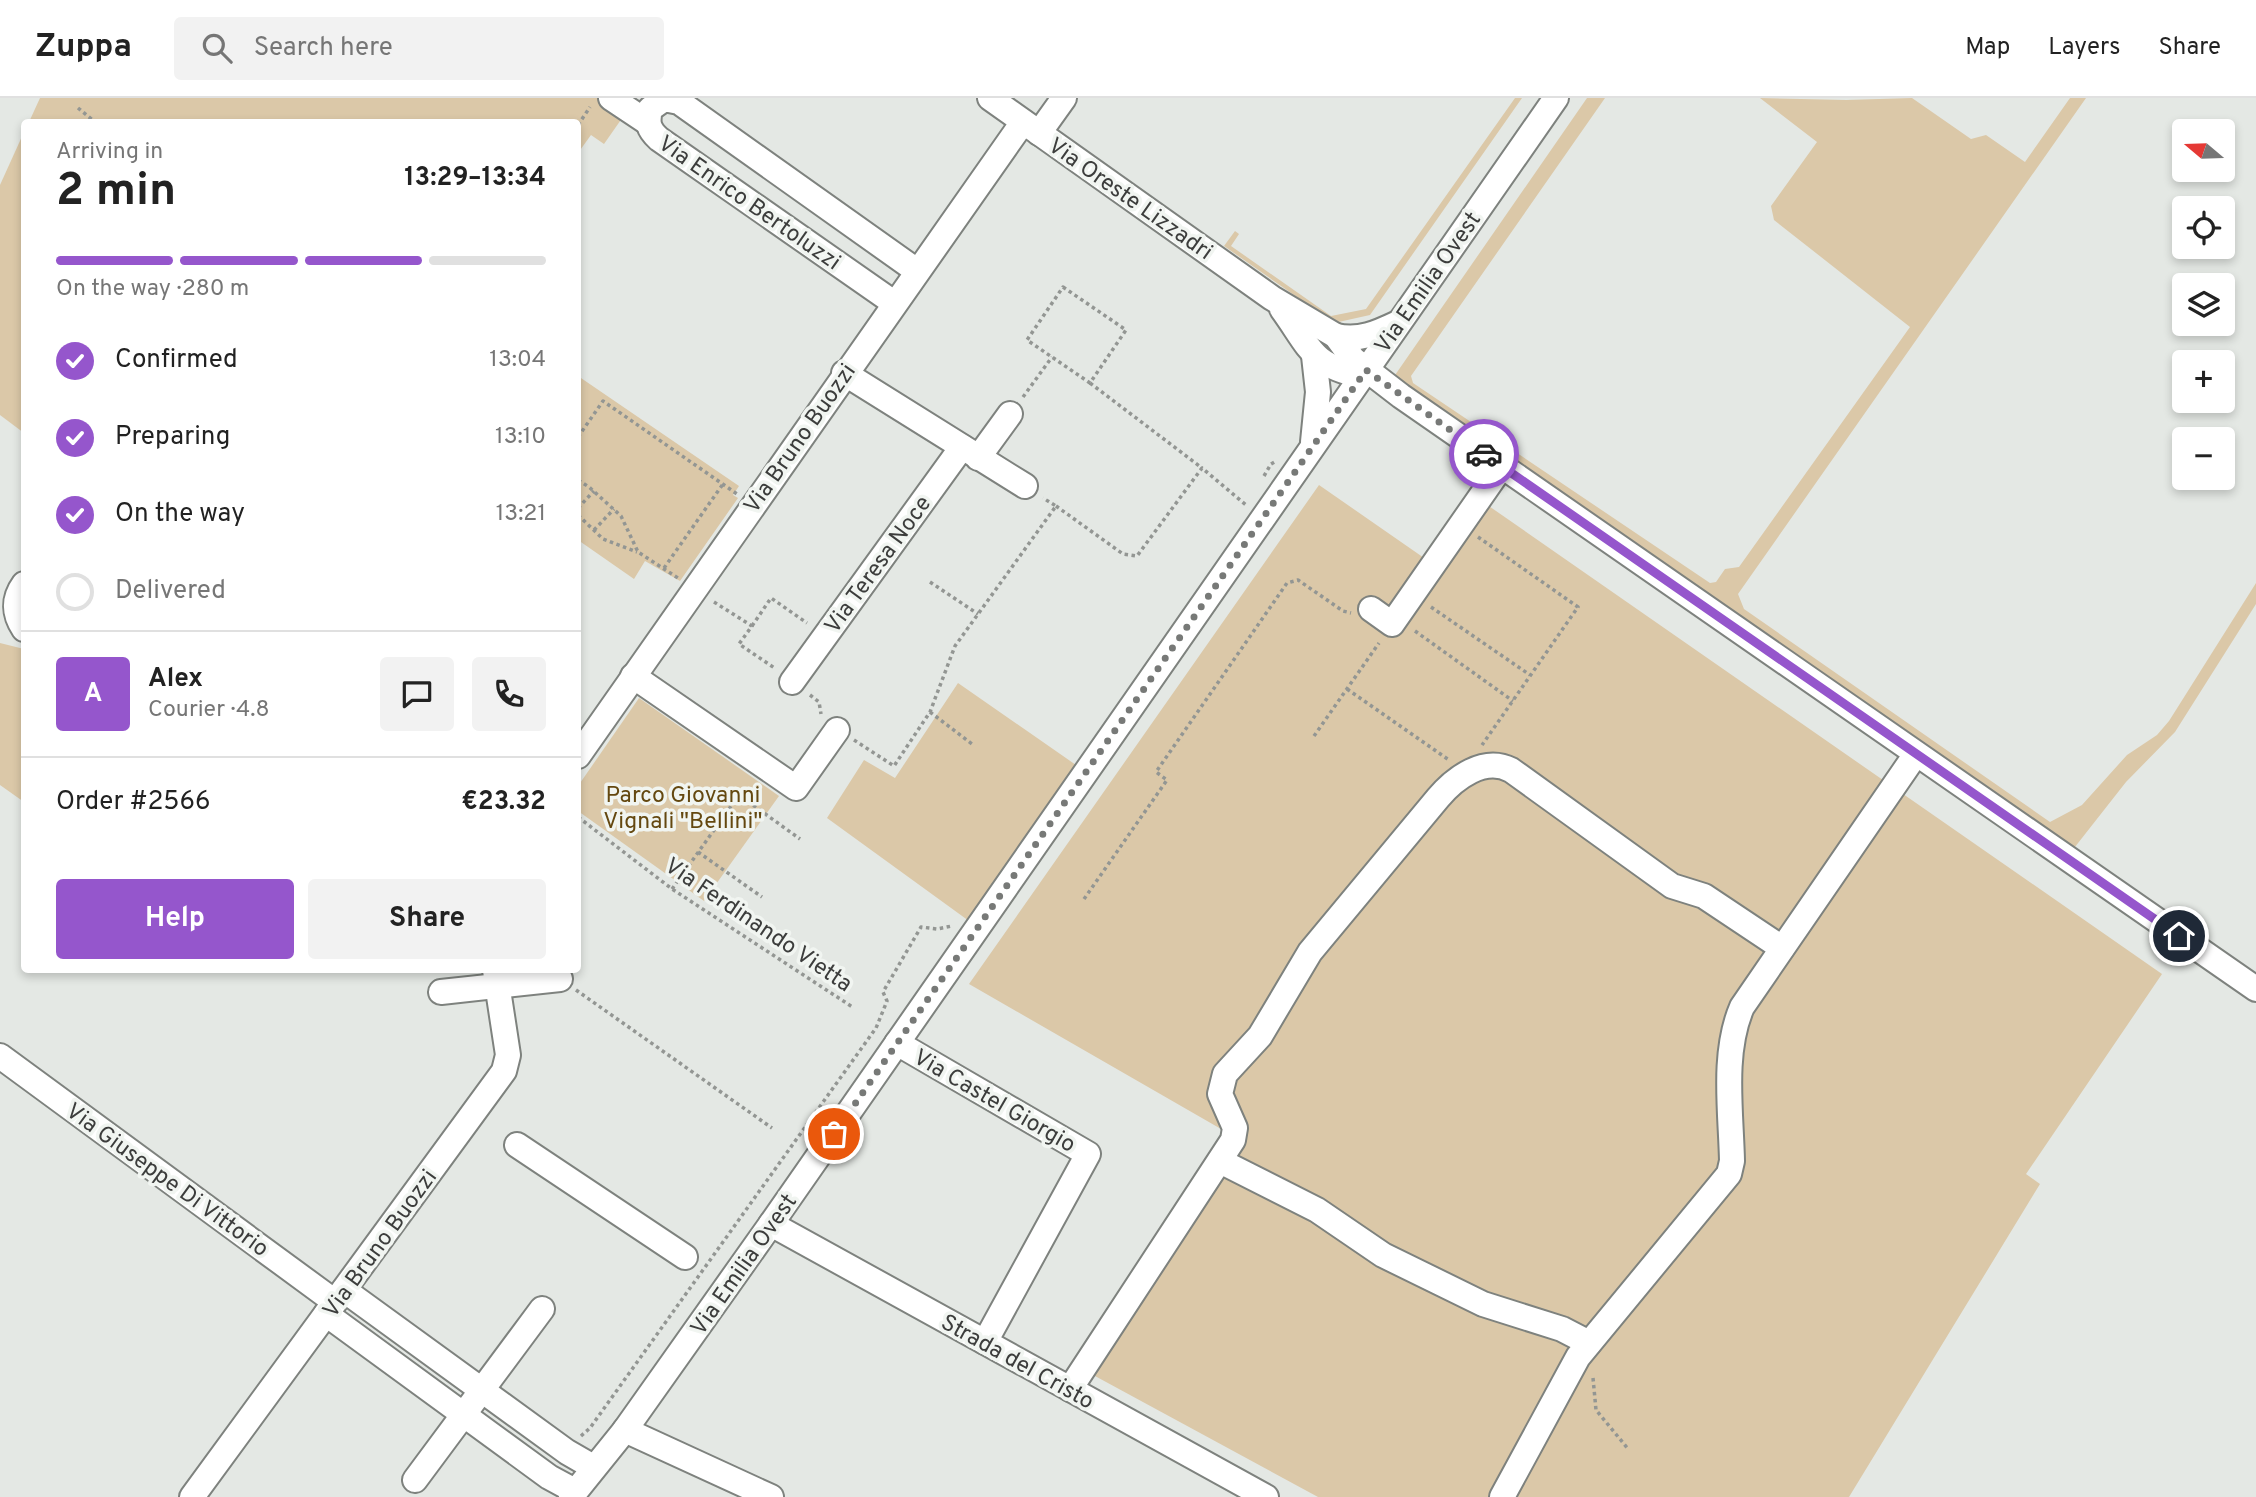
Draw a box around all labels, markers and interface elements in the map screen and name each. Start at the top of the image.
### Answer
search box [174,17,664,80]
text: Zuppa [35,27,132,69]
icon: search [198,29,236,67]
text: Search here [254,32,393,65]
text: Map [1965,33,2010,63]
text: Layers [2048,33,2120,63]
text: Share [2158,33,2221,63]
north arrow [2172,119,2235,182]
map controls [2172,119,2235,490]
street label: Via Enrico Bertoluzzi [652,130,846,278]
street label: Via Oreste Lizzadri [1042,132,1218,268]
text: Arriving in [56,138,163,167]
text: 13:29–13:34 [404,162,546,195]
text: 2 min [56,163,176,222]
button: locate [2172,196,2235,259]
street label: Via Emilia Ovest [1369,207,1489,360]
button: layers [2172,273,2235,336]
text: On the way · 280 m [56,275,249,304]
icon: check [56,342,94,380]
text: Confirmed [115,344,238,377]
text: 13:04 [489,346,546,375]
button: + [2172,350,2235,413]
street label: Via Bruno Buozzi [739,359,864,520]
icon: check [56,419,94,457]
courier [1449,419,1519,489]
text: Preparing [115,421,230,454]
text: 13:10 [495,423,546,452]
button: − [2172,427,2235,490]
icon: car [1465,435,1503,473]
street label: Via Teresa Noce [819,491,939,640]
icon: check [56,496,94,534]
text: On the way [115,498,245,531]
text: 13:21 [496,500,546,529]
text: Delivered [115,575,226,608]
button: chat [380,657,454,731]
button: phone [472,657,546,731]
text: Alex [148,663,203,696]
text: A [84,678,102,711]
text: Courier · 4.8 [148,696,269,725]
park label: Parco Giovanni Vignali "Bellini" [603,782,763,837]
text: Order #2566 [56,786,211,819]
text: €23.32 [461,786,546,819]
street label: Via Ferdinando Vietta [658,853,857,1000]
button: Help [56,879,294,959]
button: Share [308,879,546,959]
pin [2149,906,2209,966]
icon: home [2160,917,2198,955]
street label: Via Castel Giorgio [907,1044,1080,1160]
street label: Via Giuseppe Di Vittorio [59,1098,274,1264]
pin [804,1104,864,1164]
icon: bag [815,1115,853,1153]
street label: Via Bruno Buozzi [317,1165,445,1324]
street label: Via Emilia Ovest [685,1189,805,1342]
street label: Strada del Cristo [935,1309,1099,1417]

